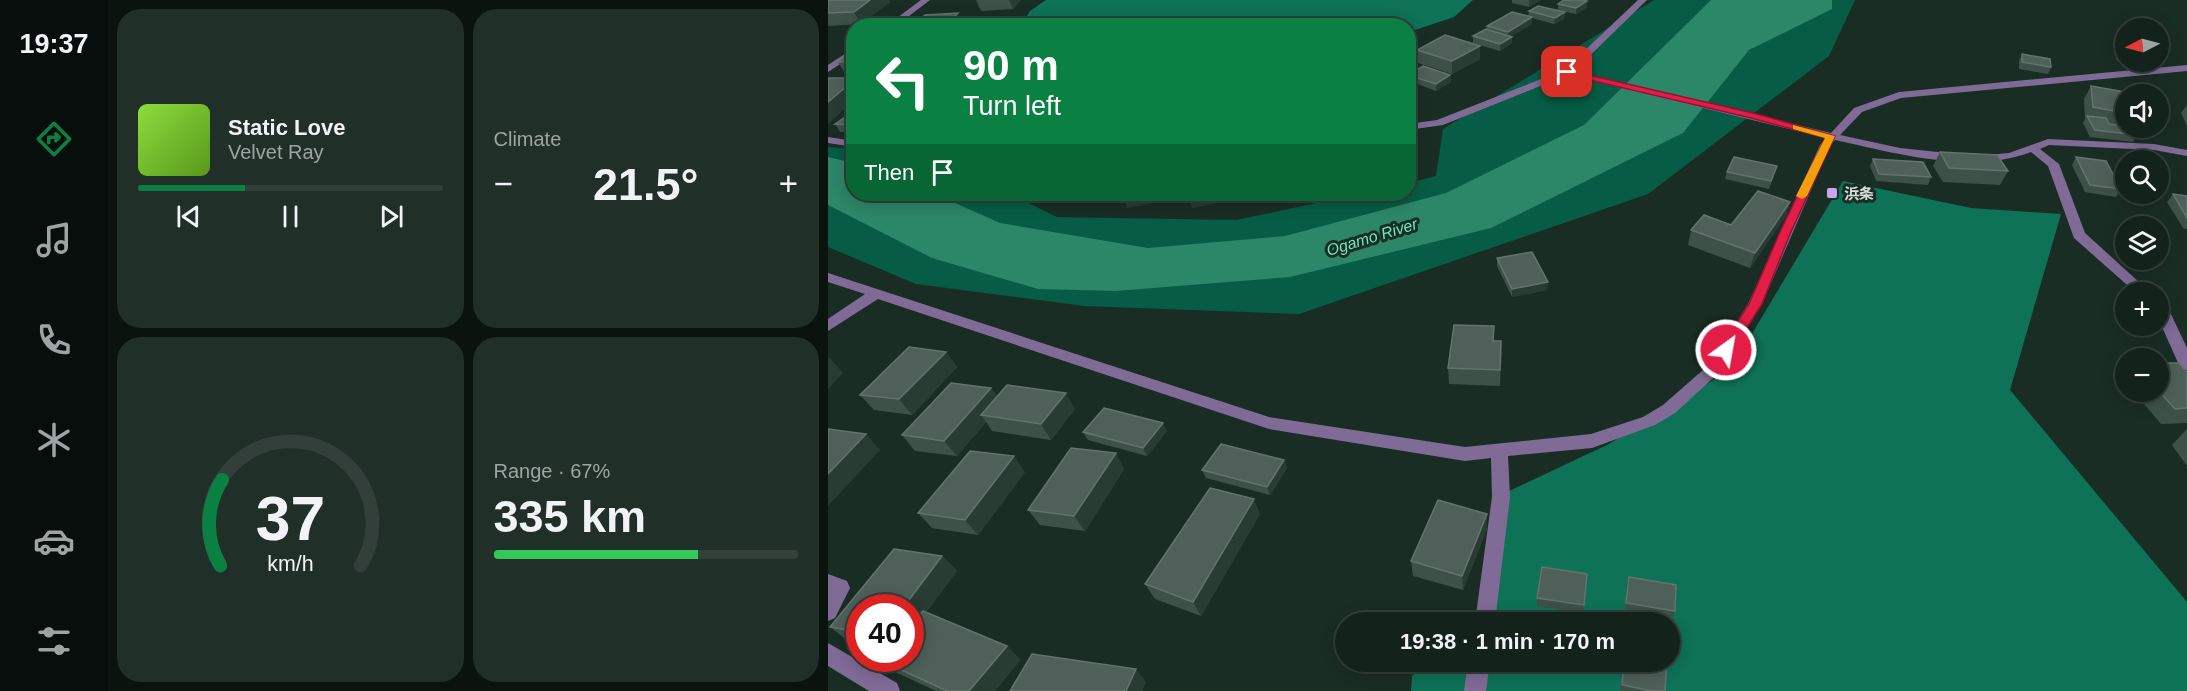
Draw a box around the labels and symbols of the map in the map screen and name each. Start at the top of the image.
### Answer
north arrow [2115,18,2169,72]
pin [1541,46,1592,97]
place label: 浜条 [1844,185,1874,202]
marker: 浜条 [1825,186,1839,200]
water label: Ogamo River [1324,215,1420,259]
position arrow [1694,318,1758,382]
speed limit sign: 40 [846,594,924,672]

